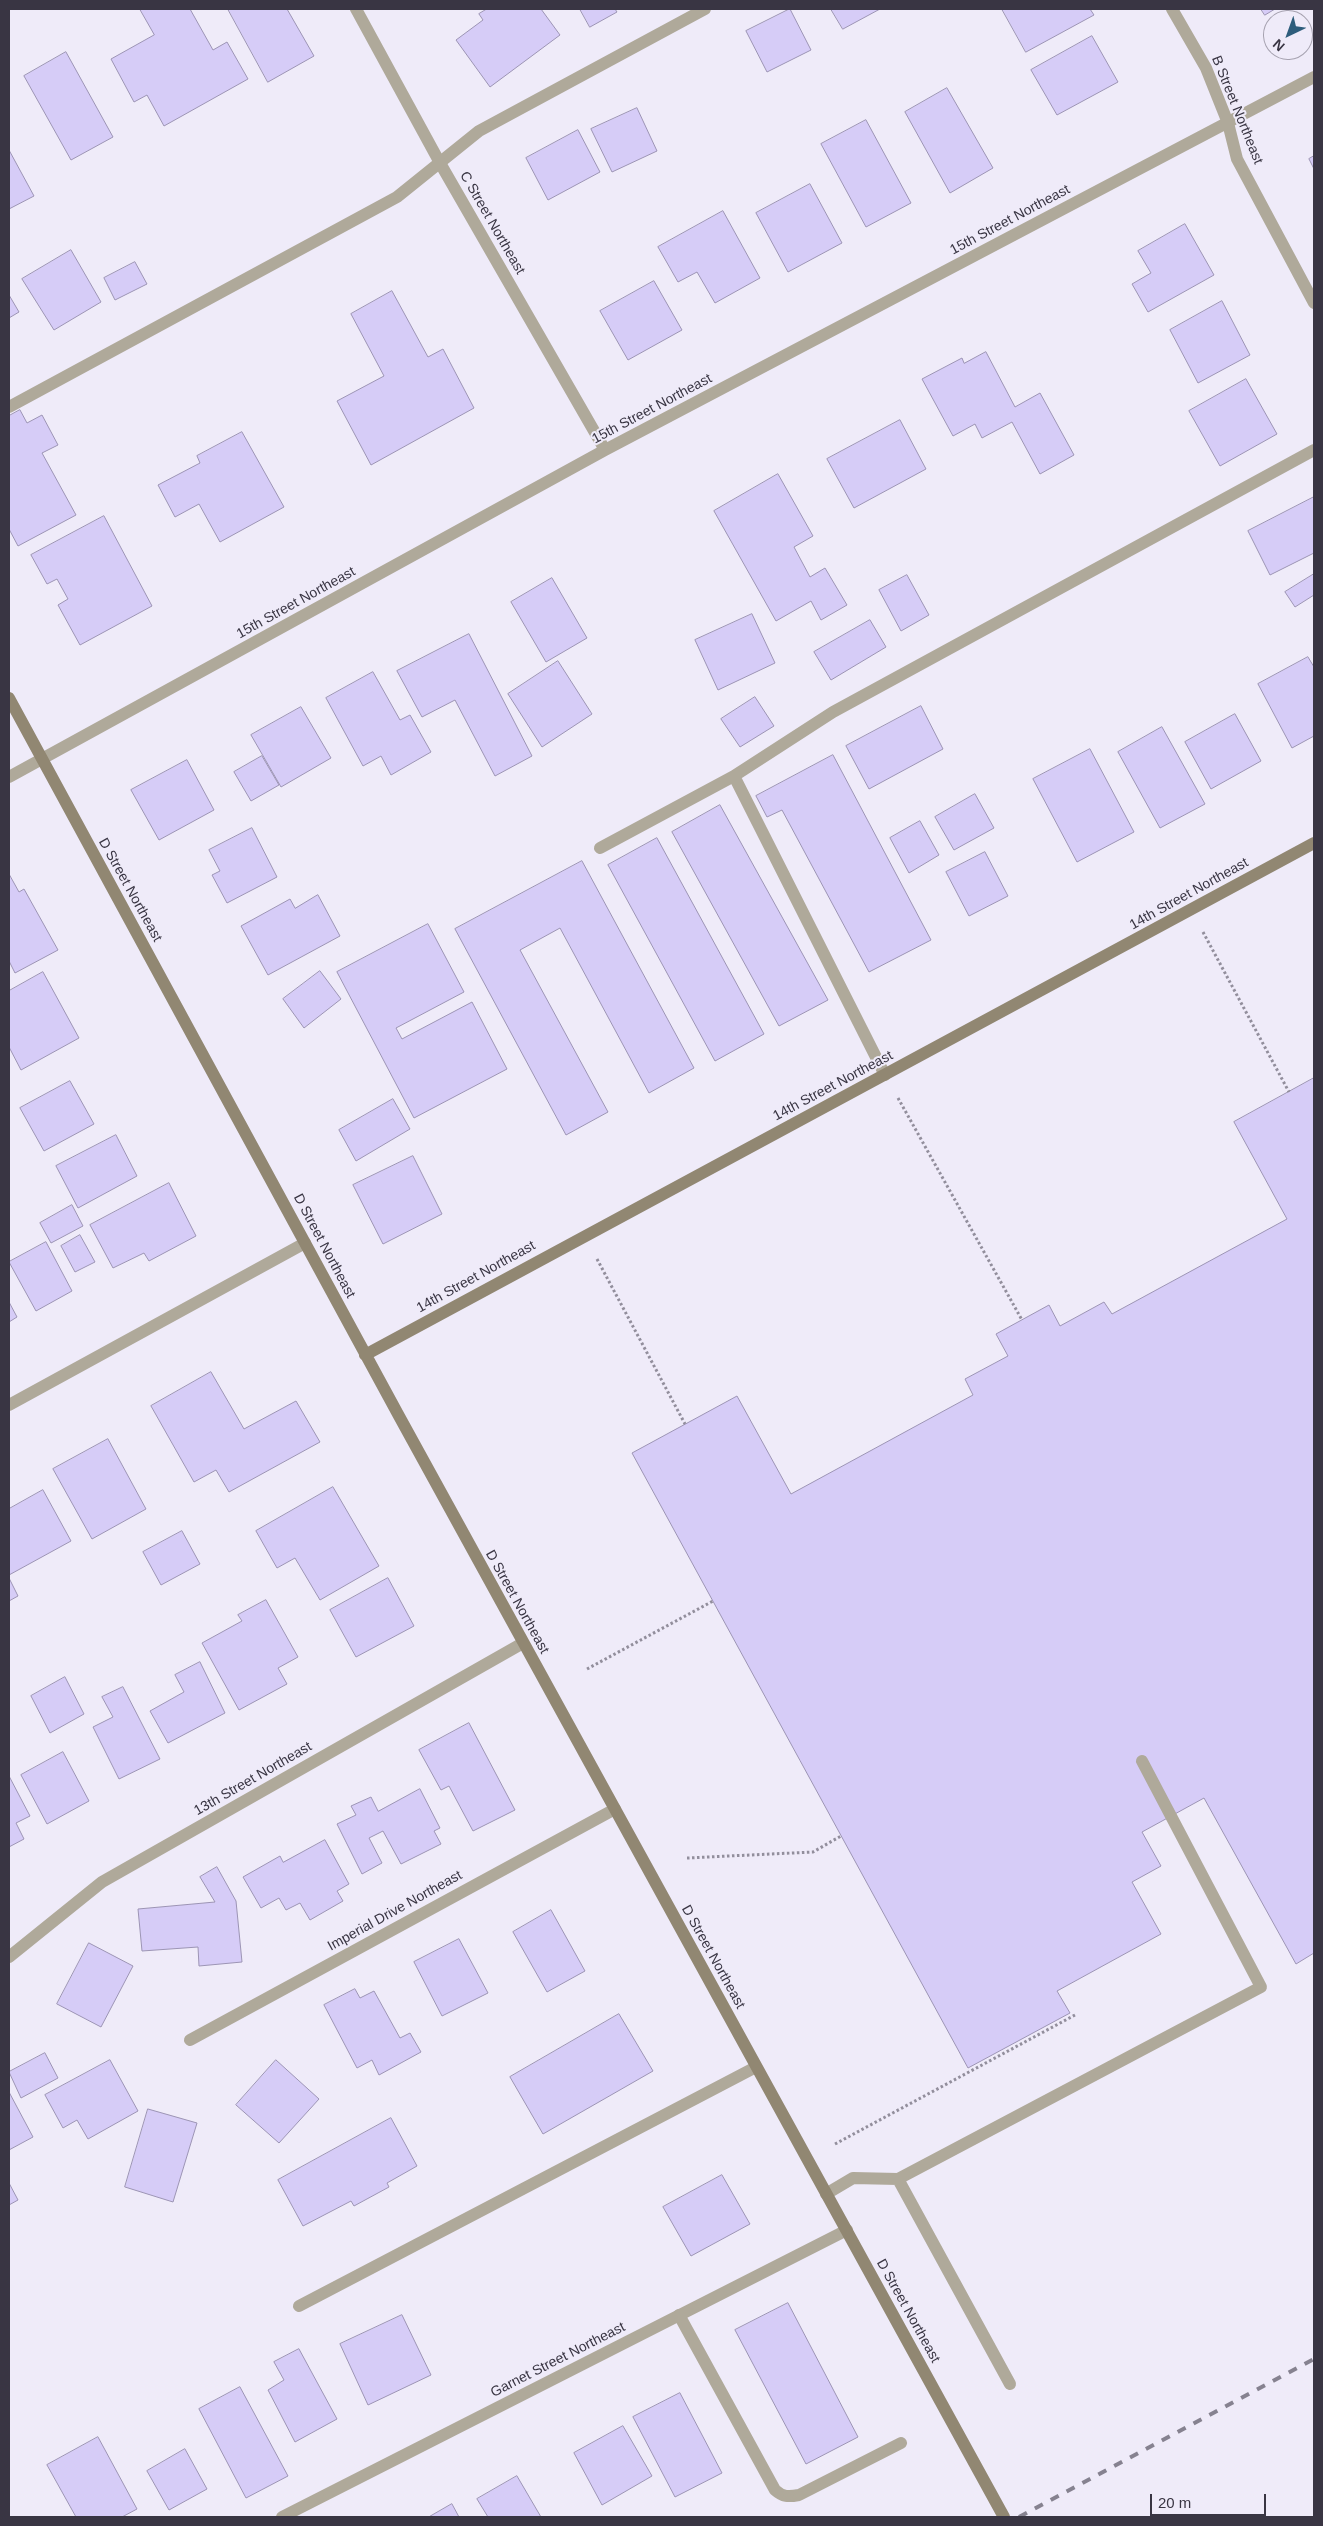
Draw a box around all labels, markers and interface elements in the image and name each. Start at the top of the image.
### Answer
north arrow [1263,10,1313,60]
text: N [1270,36,1288,55]
street label: B Street Northeast [1208,53,1266,167]
street label: C Street Northeast [456,169,528,277]
street label: 15th Street Northeast [947,181,1073,259]
street label: 15th Street Northeast [589,370,715,448]
street label: 15th Street Northeast [234,563,358,643]
street label: D Street Northeast [95,835,165,945]
street label: 14th Street Northeast [1127,854,1251,934]
street label: 14th Street Northeast [770,1047,896,1125]
street label: D Street Northeast [289,1191,359,1301]
street label: 14th Street Northeast [414,1237,538,1317]
street label: D Street Northeast [482,1547,552,1657]
street label: 13th Street Northeast [191,1738,315,1820]
street label: Imperial Drive Northeast [325,1867,465,1955]
street label: D Street Northeast [678,1902,748,2012]
street label: D Street Northeast [873,2256,943,2366]
street label: Garnet Street Northeast [488,2319,628,2401]
scale bar [1153,2484,1269,2516]
text: 20 m [1158,2494,1191,2511]

